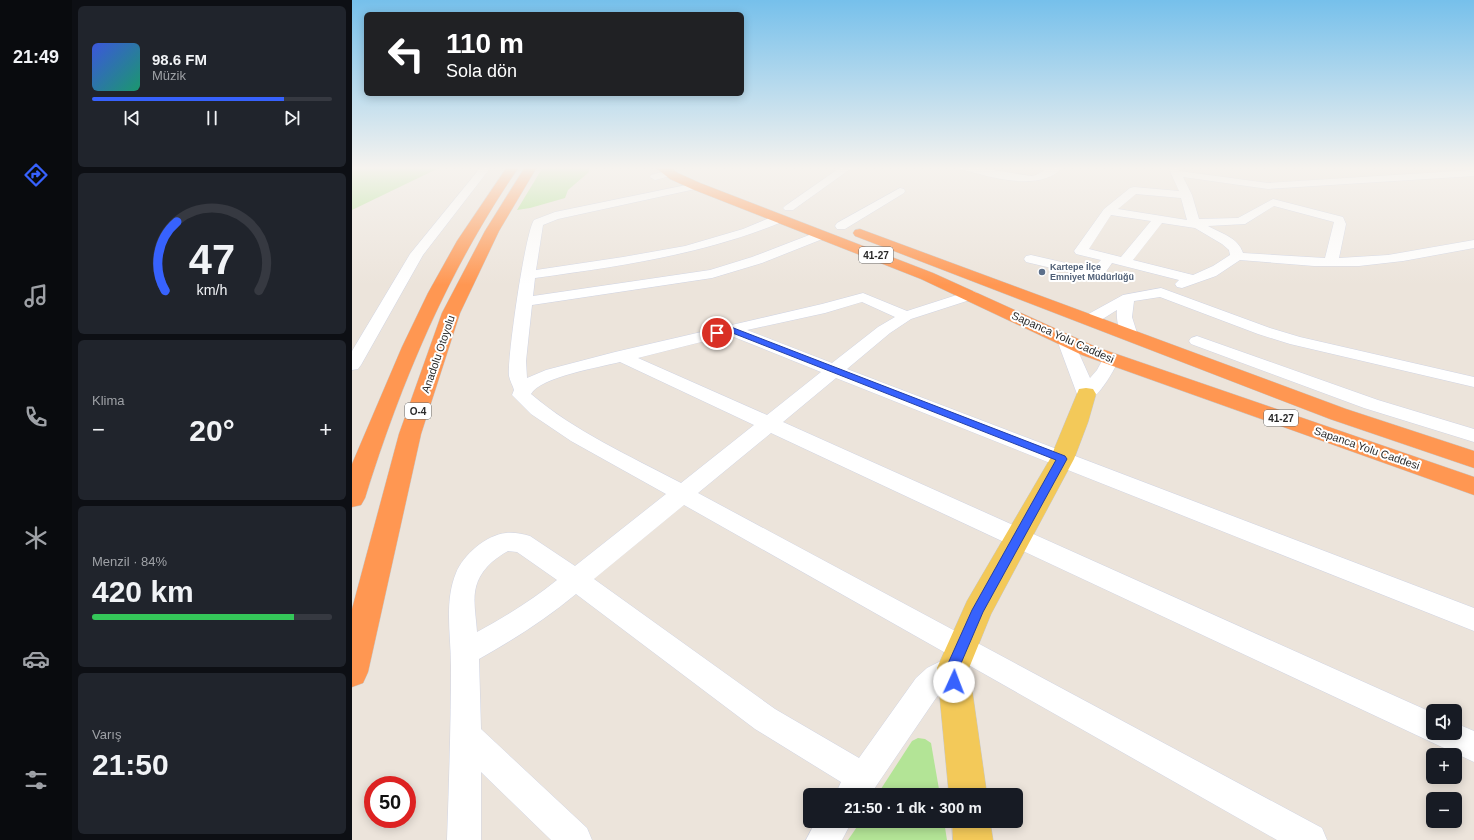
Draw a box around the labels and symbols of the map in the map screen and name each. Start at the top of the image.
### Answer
road number: 41-27 [859,247,893,263]
place label: Kartepe İlçe Emniyet Müdürlüğü [1050,262,1134,282]
marker: Kartepe İlçe Emniyet Müdürlüğü [1037,267,1047,277]
street label: Sapanca Yolu Caddesi [1010,309,1116,365]
street label: Anadolu Otoyolu [419,314,457,394]
pin [700,316,734,350]
road number: O-4 [405,403,431,419]
road number: 41-27 [1264,410,1298,426]
street label: Sapanca Yolu Caddesi [1313,424,1421,472]
position arrow [933,661,975,703]
speed limit sign: 50 [364,776,416,828]

